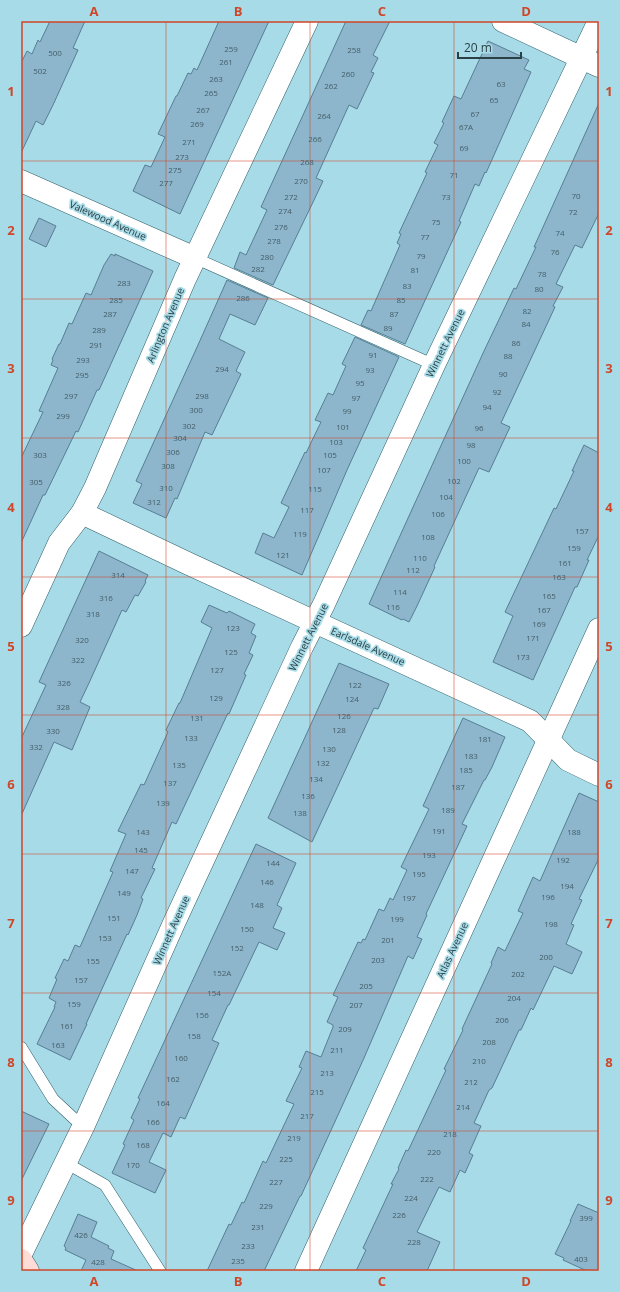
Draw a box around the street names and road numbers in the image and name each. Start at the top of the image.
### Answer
street label: Valewood Avenue [67,197,149,243]
street label: Arlington Avenue [143,285,187,365]
street label: Winnett Avenue [422,306,468,379]
street label: Winnett Avenue [285,600,331,673]
street label: Earlsdale Avenue [329,623,408,669]
street label: Winnett Avenue [150,893,193,967]
street label: Atlas Avenue [433,919,471,980]

